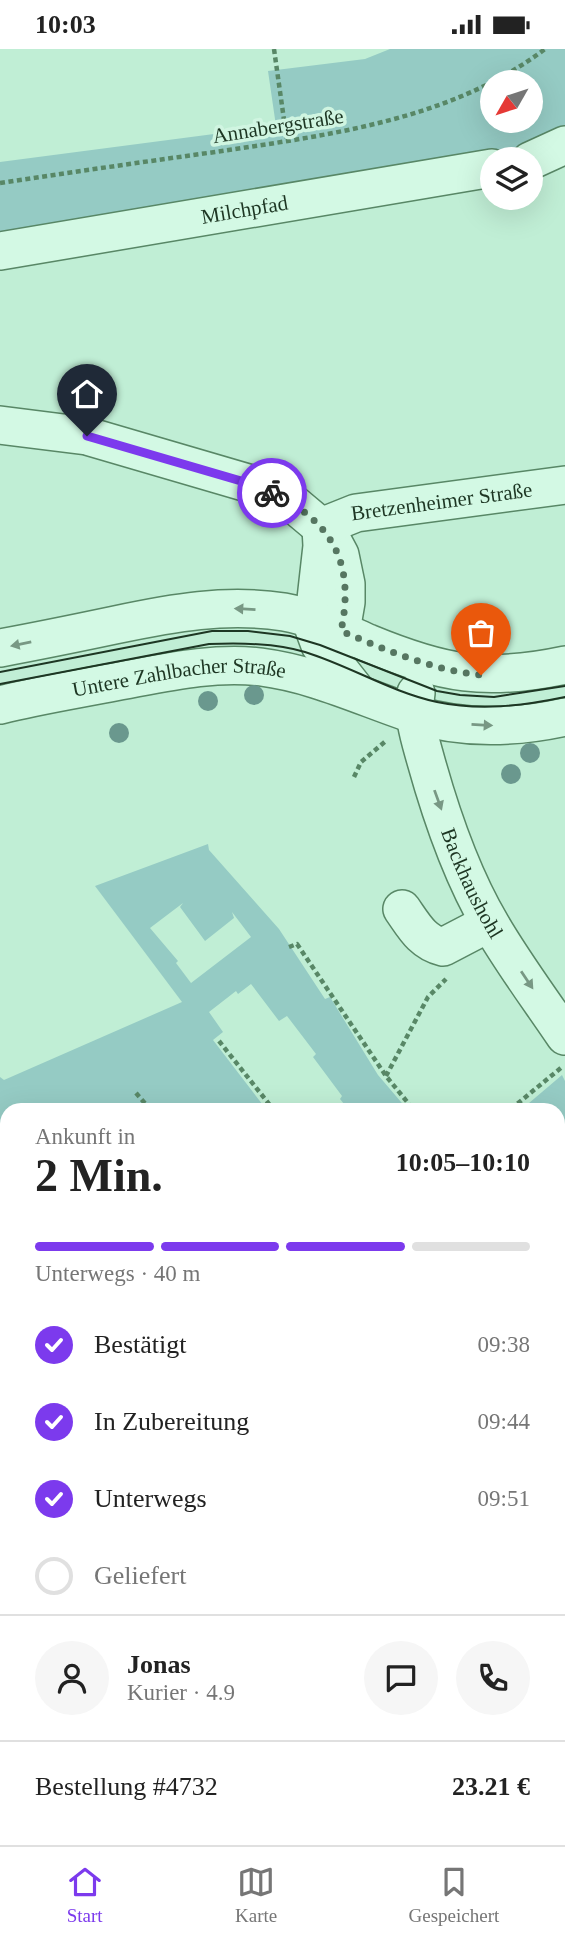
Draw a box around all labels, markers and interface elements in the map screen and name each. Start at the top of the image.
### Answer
text: 10:03 [35,10,96,39]
north arrow [480,70,542,133]
map controls [480,70,543,210]
street label: Annabergstraße [211,104,345,148]
button: layers [480,147,543,210]
street label: Milchpfad [199,191,290,229]
pin [57,364,117,436]
icon: home [68,375,106,413]
courier [237,458,307,528]
icon: bike [253,474,291,512]
street label: Bretzenheimer Straße [349,478,534,526]
one-way arrow [234,603,256,614]
pin [451,603,511,675]
icon: bag [462,614,500,652]
one-way arrow [10,639,32,650]
street label: Untere Zahlbacher Straße [70,653,288,702]
one-way arrow [471,720,493,731]
one-way arrow [433,790,444,811]
street label: Backhaushohl [436,825,508,943]
one-way arrow [520,971,534,989]
text: Ankunft in [35,1124,135,1149]
text: 10:05–10:10 [396,1148,530,1177]
text: 2 Min. [35,1150,163,1201]
text: Unterwegs · 40 m [35,1261,200,1286]
icon: check [35,1326,73,1364]
text: Bestätigt [94,1330,186,1359]
text: 09:38 [478,1332,530,1357]
icon: check [35,1403,73,1441]
text: In Zubereitung [94,1407,249,1436]
text: 09:44 [478,1409,530,1434]
icon: check [35,1480,73,1518]
text: Unterwegs [94,1484,207,1513]
text: 09:51 [478,1486,530,1511]
text: Geliefert [94,1561,186,1590]
button: person [35,1641,109,1715]
button: chat [364,1641,438,1715]
button: phone [456,1641,530,1715]
text: Jonas [127,1650,191,1679]
text: Kurier · 4.9 [127,1680,235,1705]
text: Bestellung #4732 [35,1772,218,1801]
text: 23.21 € [452,1772,530,1801]
tab: Start [66,1863,104,1927]
tab: Karte [235,1863,277,1927]
tab: Gespeichert [409,1863,499,1927]

